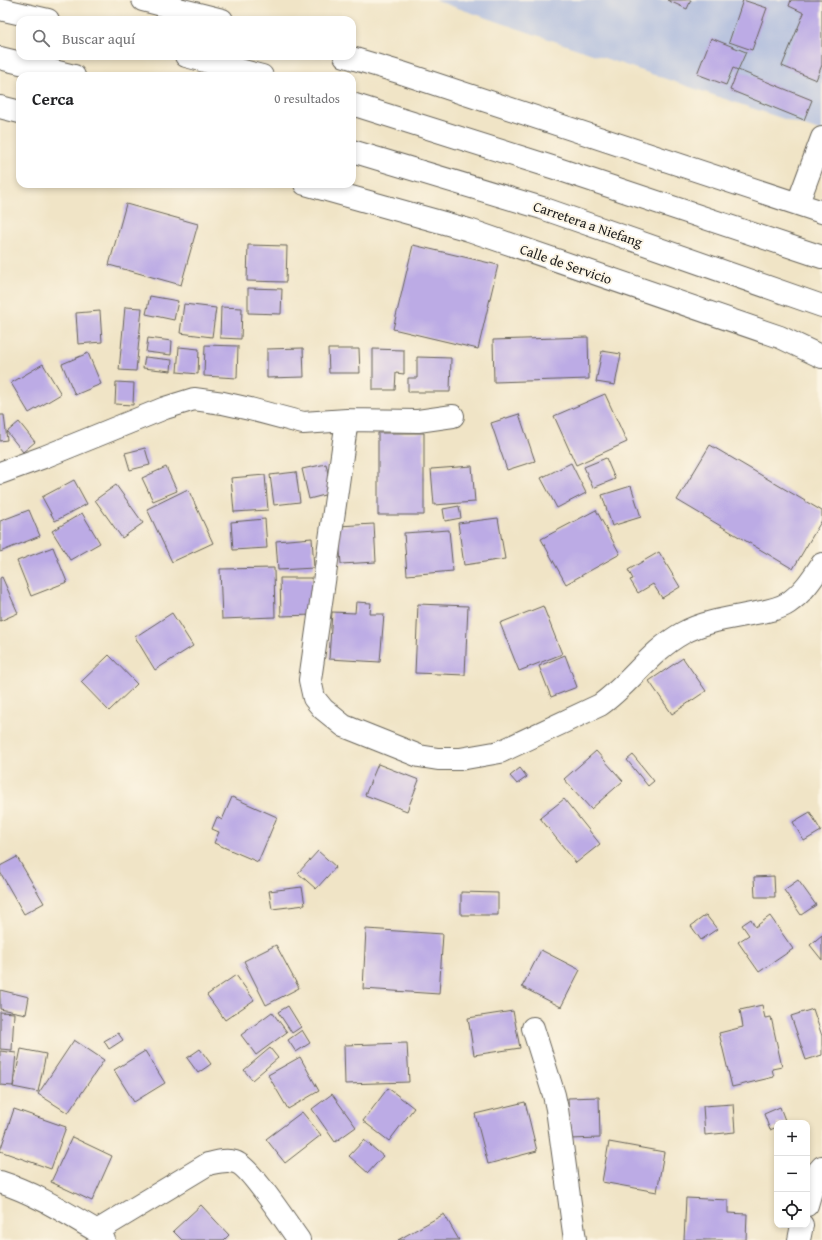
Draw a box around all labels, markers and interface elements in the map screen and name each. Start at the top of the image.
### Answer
search box [16,16,356,60]
icon: search [30,27,52,49]
text: Buscar aquí [62,28,135,49]
text: Cerca [32,86,74,111]
text: 0 resultados [274,89,340,108]
street label: Carretera a Niefang [531,196,645,252]
street label: Calle de Servicio [517,239,615,289]
map controls [774,1120,810,1228]
button: + [774,1120,810,1156]
button: − [774,1156,810,1192]
button: locate [774,1192,810,1228]

